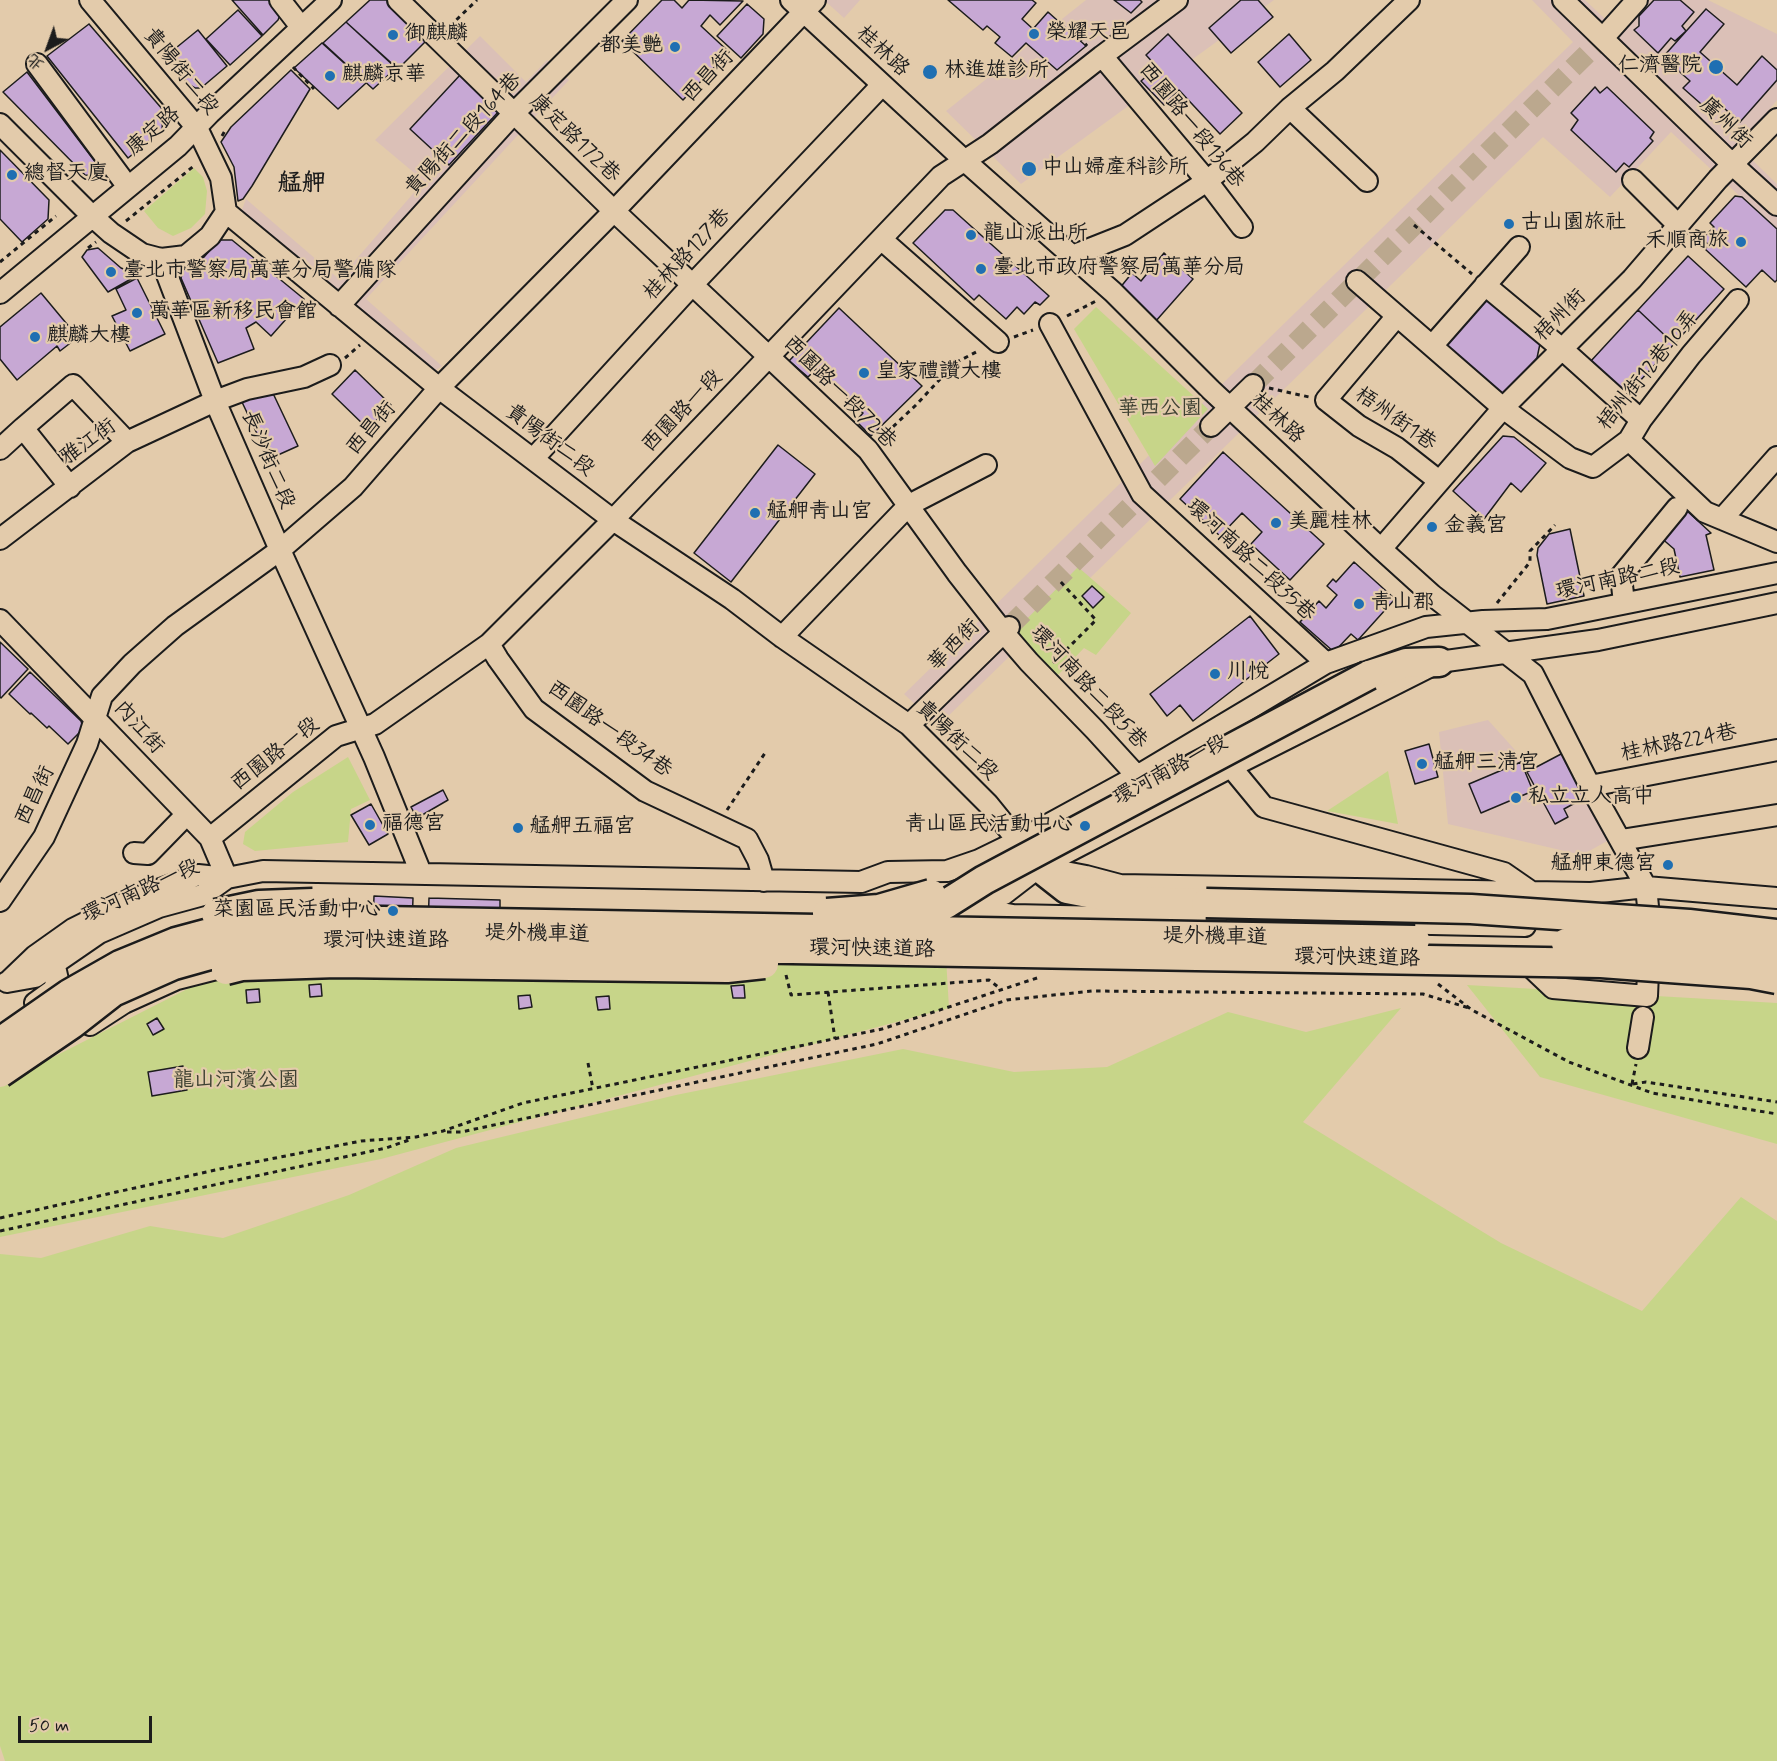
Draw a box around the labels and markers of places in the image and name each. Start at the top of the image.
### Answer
place label: 榮耀天邑 [1046,21,1130,47]
place label: 御麒麟 [405,22,468,48]
marker: 榮耀天邑 [1027,27,1041,41]
marker: 御麒麟 [386,28,400,42]
place label: 都美艷 [600,34,663,60]
marker: 都美艷 [668,40,682,54]
place label: 仁濟醫院 [1618,54,1702,80]
marker: 仁濟醫院 [1707,58,1725,76]
place label: 林進雄診所 [944,59,1049,85]
place label: 麒麟京華 [342,63,426,89]
marker: 林進雄診所 [921,63,939,81]
marker: 麒麟京華 [323,69,337,83]
place label: 中山婦產科診所 [1042,156,1189,182]
marker: 中山婦產科診所 [1020,160,1038,178]
place label: 總督天廈 [24,162,108,188]
marker: 總督天廈 [5,168,19,182]
place label: 古山園旅社 [1521,211,1626,237]
marker: 古山園旅社 [1502,217,1516,231]
place label: 龍山派出所 [983,222,1088,248]
marker: 龍山派出所 [964,228,978,242]
place label: 禾順商旅 [1645,229,1729,255]
marker: 禾順商旅 [1734,235,1748,249]
place label: 臺北市政府警察局萬華分局 [993,256,1245,282]
place label: 臺北市警察局萬華分局警備隊 [123,259,396,285]
marker: 臺北市政府警察局萬華分局 [974,262,988,276]
marker: 臺北市警察局萬華分局警備隊 [104,265,118,279]
place label: 萬華區新移民會館 [149,300,317,326]
marker: 萬華區新移民會館 [130,306,144,320]
place label: 麒麟大樓 [47,324,131,350]
marker: 麒麟大樓 [28,330,42,344]
place label: 皇家禮讚大樓 [876,360,1002,386]
marker: 皇家禮讚大樓 [857,366,871,380]
place label: 艋舺青山宮 [767,500,872,526]
marker: 艋舺青山宮 [748,506,762,520]
place label: 美麗桂林 [1288,510,1372,536]
place label: 金義宮 [1444,514,1507,540]
marker: 美麗桂林 [1269,516,1283,530]
marker: 金義宮 [1425,520,1439,534]
place label: 青山郡 [1371,591,1434,617]
marker: 青山郡 [1352,597,1366,611]
place label: 川悅 [1227,661,1269,687]
marker: 川悅 [1208,667,1222,681]
place label: 艋舺三清宮 [1434,751,1539,777]
marker: 艋舺三清宮 [1415,757,1429,771]
place label: 私立立人高中 [1528,785,1654,811]
marker: 私立立人高中 [1509,791,1523,805]
place label: 福德宮 [382,812,445,838]
place label: 青山區民活動中心 [905,813,1073,839]
place label: 艋舺五福宮 [530,815,635,841]
marker: 福德宮 [363,818,377,832]
marker: 青山區民活動中心 [1078,819,1092,833]
marker: 艋舺五福宮 [511,821,525,835]
place label: 艋舺東德宮 [1551,852,1656,878]
marker: 艋舺東德宮 [1661,858,1675,872]
place label: 菜園區民活動中心 [213,898,381,924]
marker: 菜園區民活動中心 [386,904,400,918]

